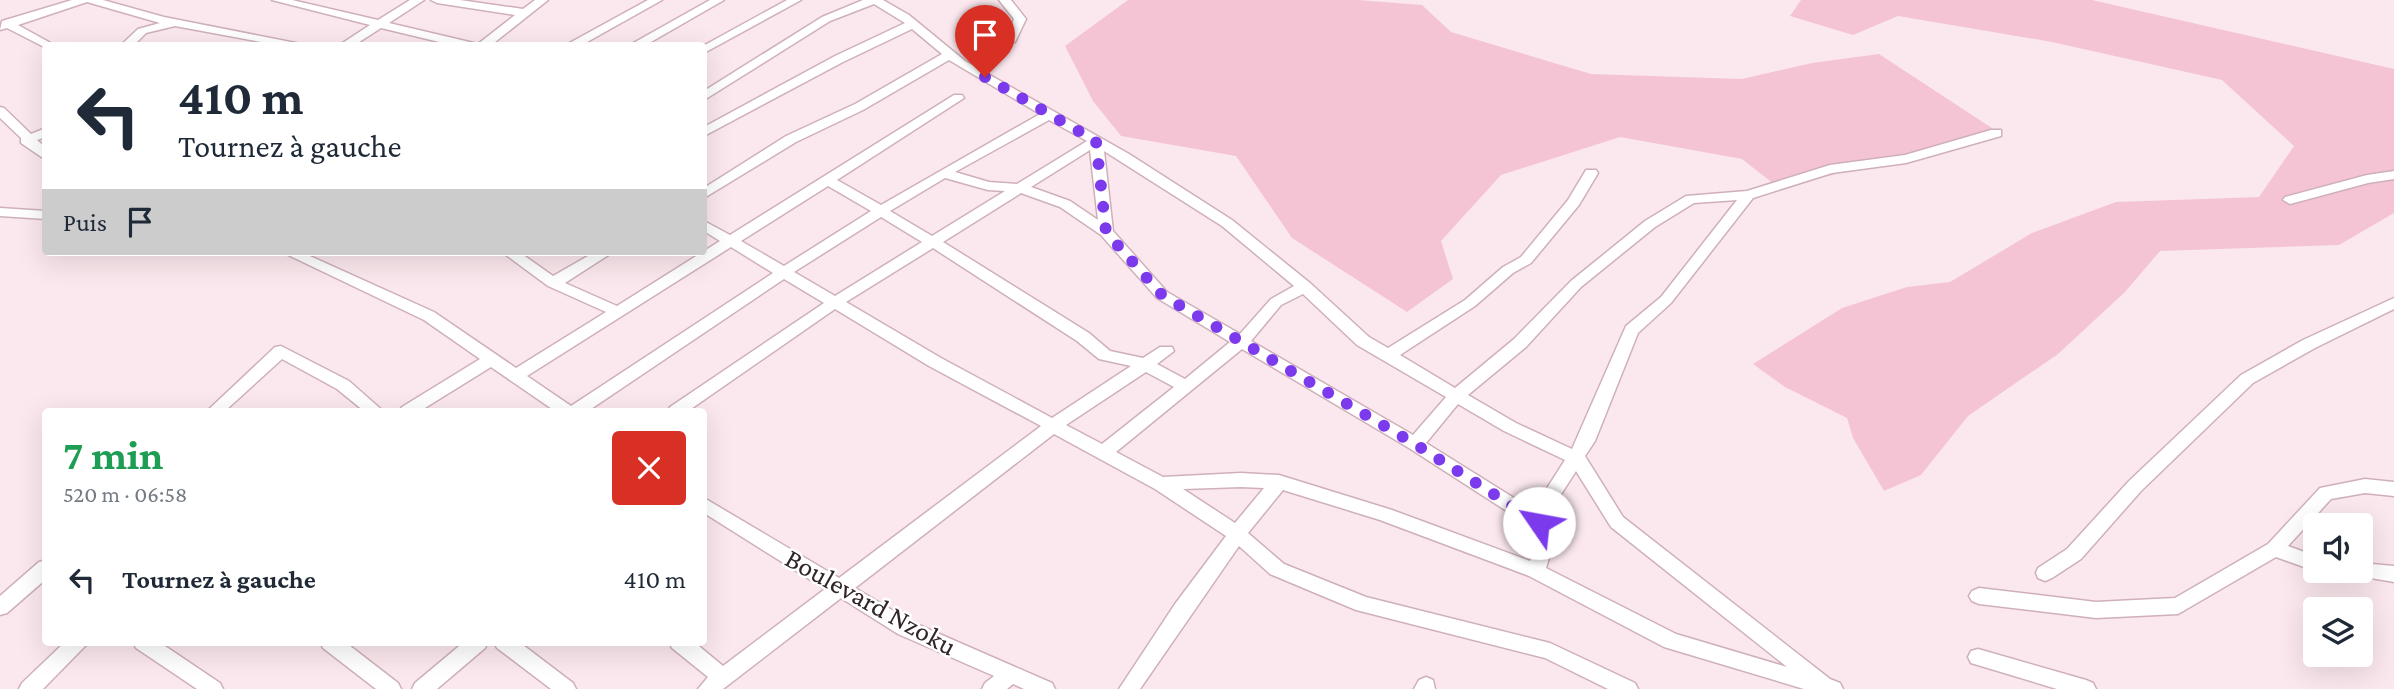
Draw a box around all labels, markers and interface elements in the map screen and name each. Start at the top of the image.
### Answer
pin [955,5,1015,77]
icon: arrive [966,16,1004,54]
icon: left [63,70,154,161]
text: 410 m [178,70,303,125]
text: Tournez à gauche [178,128,401,164]
icon: arrive [121,203,159,241]
text: Puis [63,208,107,237]
text: 7 min [63,431,163,478]
button: close [612,431,686,505]
text: 520 m · 06:58 [63,481,187,507]
position arrow [1502,486,1576,560]
map controls [2303,513,2373,667]
button: sound [2303,513,2373,583]
street label: Boulevard Nzoku [780,542,962,662]
icon: left [63,561,101,599]
text: Tournez à gauche [122,565,316,594]
text: 410 m [624,565,686,594]
button: layers [2303,597,2373,667]

